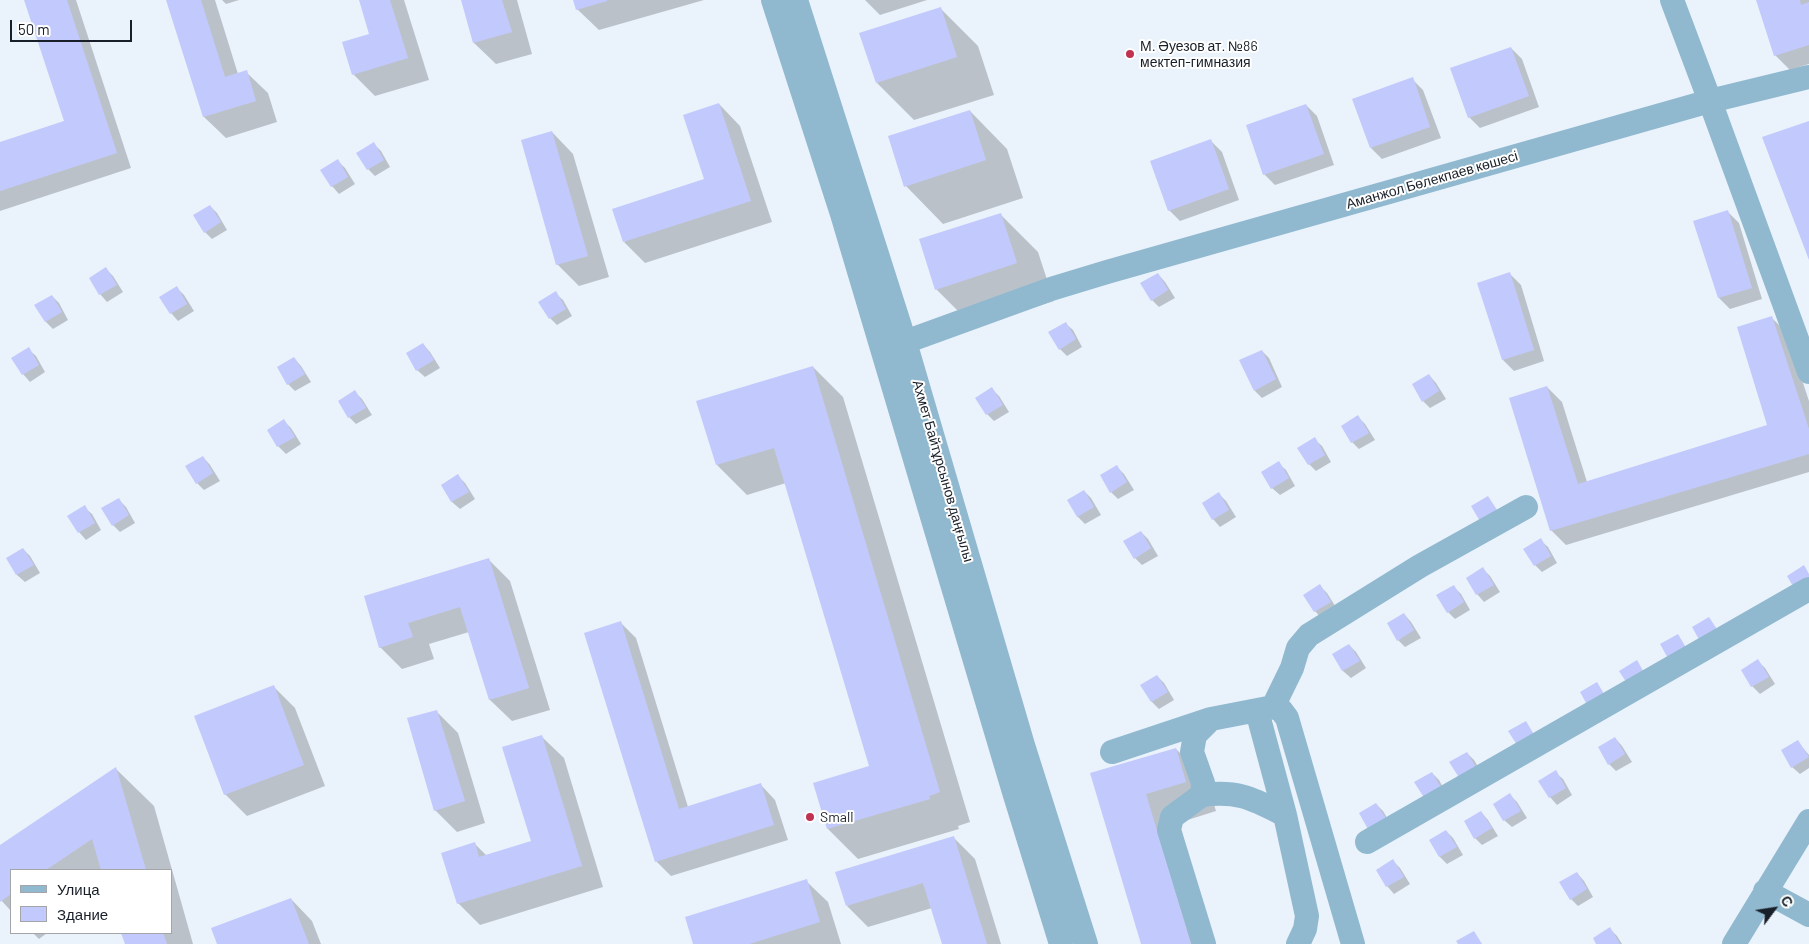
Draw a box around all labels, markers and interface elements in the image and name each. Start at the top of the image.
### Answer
scale bar [12,10,135,42]
text: 50 m [18,20,50,38]
place label: М. Әуезов ат. №86 мектеп-гимназия [1140,38,1258,70]
marker: М. Әуезов ат. №86 мектеп-гимназия [1124,48,1136,60]
street label: Аманжол Бөлекпаев көшесі [1344,147,1520,213]
street label: Ахмет Байтұрсынов даңғылы [909,378,977,564]
place label: Small [820,809,853,825]
marker: Small [804,811,816,823]
legend [10,869,172,934]
text: Улица [57,880,100,898]
north arrow [1749,884,1799,934]
text: С [1777,892,1797,910]
text: Здание [57,905,108,923]

